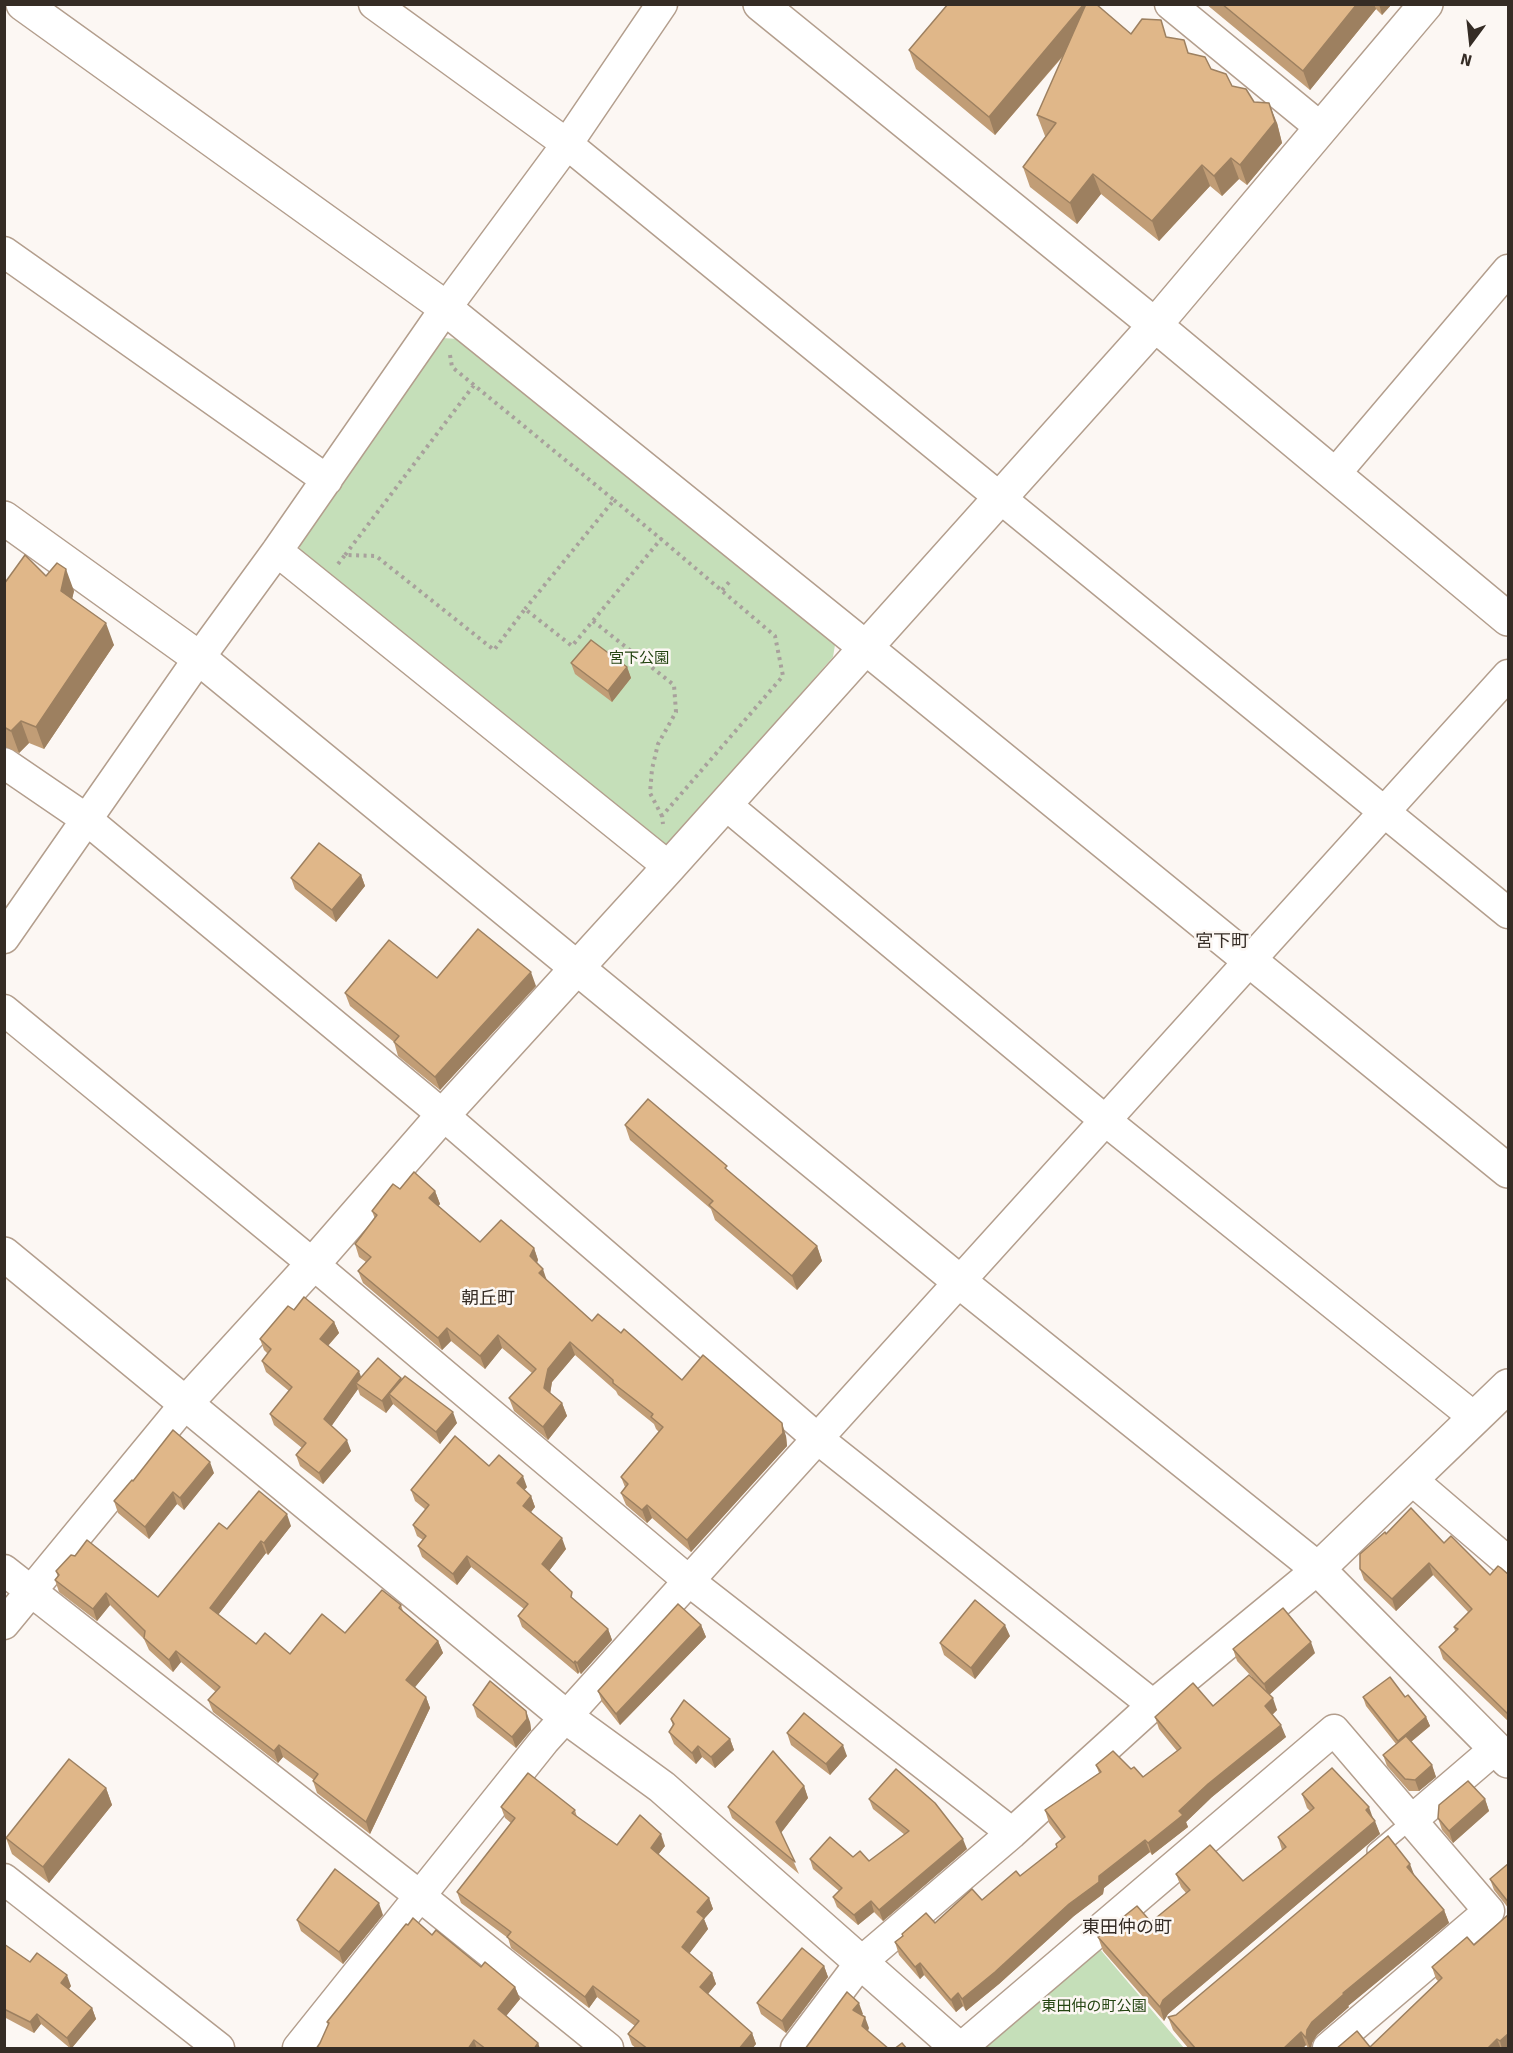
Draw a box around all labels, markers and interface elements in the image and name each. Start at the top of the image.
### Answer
north arrow [1441,12,1501,72]
text: N [1458,48,1474,70]
park label: 宮下公園 [609,650,669,668]
district label: 宮下町 [1195,931,1249,953]
district label: 朝丘町 [461,1288,515,1310]
district label: 東田仲の町 [1082,1917,1172,1939]
park label: 東田仲の町公園 [1042,1998,1146,2016]

